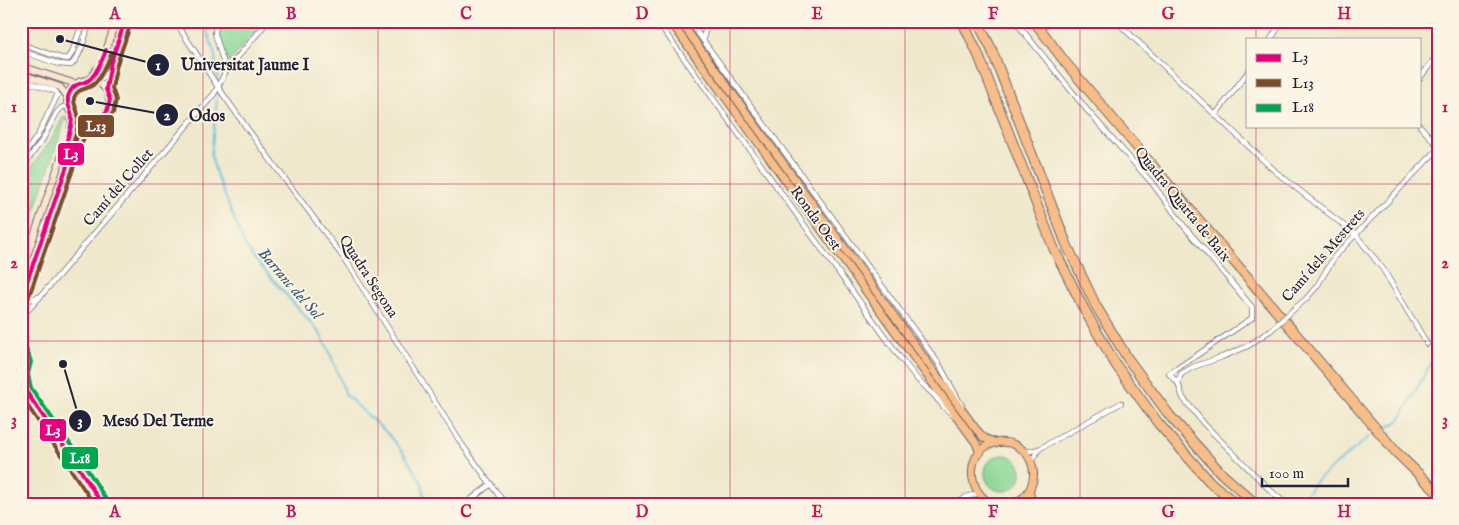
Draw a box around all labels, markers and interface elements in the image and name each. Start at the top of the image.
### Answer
text: A [109,5,122,25]
text: B [286,5,297,25]
text: C [460,5,472,25]
text: D [636,5,649,25]
text: E [811,5,823,25]
text: F [988,5,999,25]
text: G [1162,5,1175,25]
text: H [1337,5,1351,25]
legend [1246,38,1422,128]
text: L3 [1292,48,1308,67]
callout: Universitat Jaume I [145,49,319,80]
text: 1 [155,56,161,75]
text: Universitat Jaume I [180,56,309,76]
text: L13 [1292,74,1314,93]
text: 1 [11,98,17,118]
text: L18 [1292,98,1314,117]
text: 1 [1442,98,1448,118]
callout: Odos [154,100,235,131]
text: 2 [163,106,171,125]
text: Odos [189,107,225,127]
line badge: L13 [77,114,115,138]
text: L13 [86,118,106,136]
line badge: L3 [57,142,85,166]
street label: Quadra Quarta de Baix [1130,143,1235,266]
street label: Camí del Collet [79,144,157,230]
text: L3 [63,146,79,164]
street label: Ronda Oest [786,182,845,254]
street label: Camí dels Mestrets [1278,205,1369,306]
street label: Quadra Segona [335,231,403,322]
water label: Barranc del Sol [253,244,327,325]
text: 2 [10,254,18,274]
text: 2 [1441,254,1449,274]
callout: Mesó Del Terme [67,405,224,436]
text: 3 [11,411,17,431]
text: 3 [1442,411,1448,431]
text: 3 [77,412,83,431]
text: Mesó Del Terme [102,412,214,432]
line badge: L3 [39,418,67,442]
text: L3 [45,422,61,440]
line badge: L18 [61,446,99,470]
text: L18 [70,450,91,468]
scale bar [1262,455,1348,487]
text: 100 m [1269,464,1305,483]
text: A [109,503,122,523]
text: B [286,503,297,523]
text: C [460,503,472,523]
text: D [636,503,649,523]
text: E [811,503,823,523]
text: F [988,503,999,523]
text: G [1162,503,1175,523]
text: H [1337,503,1351,523]

